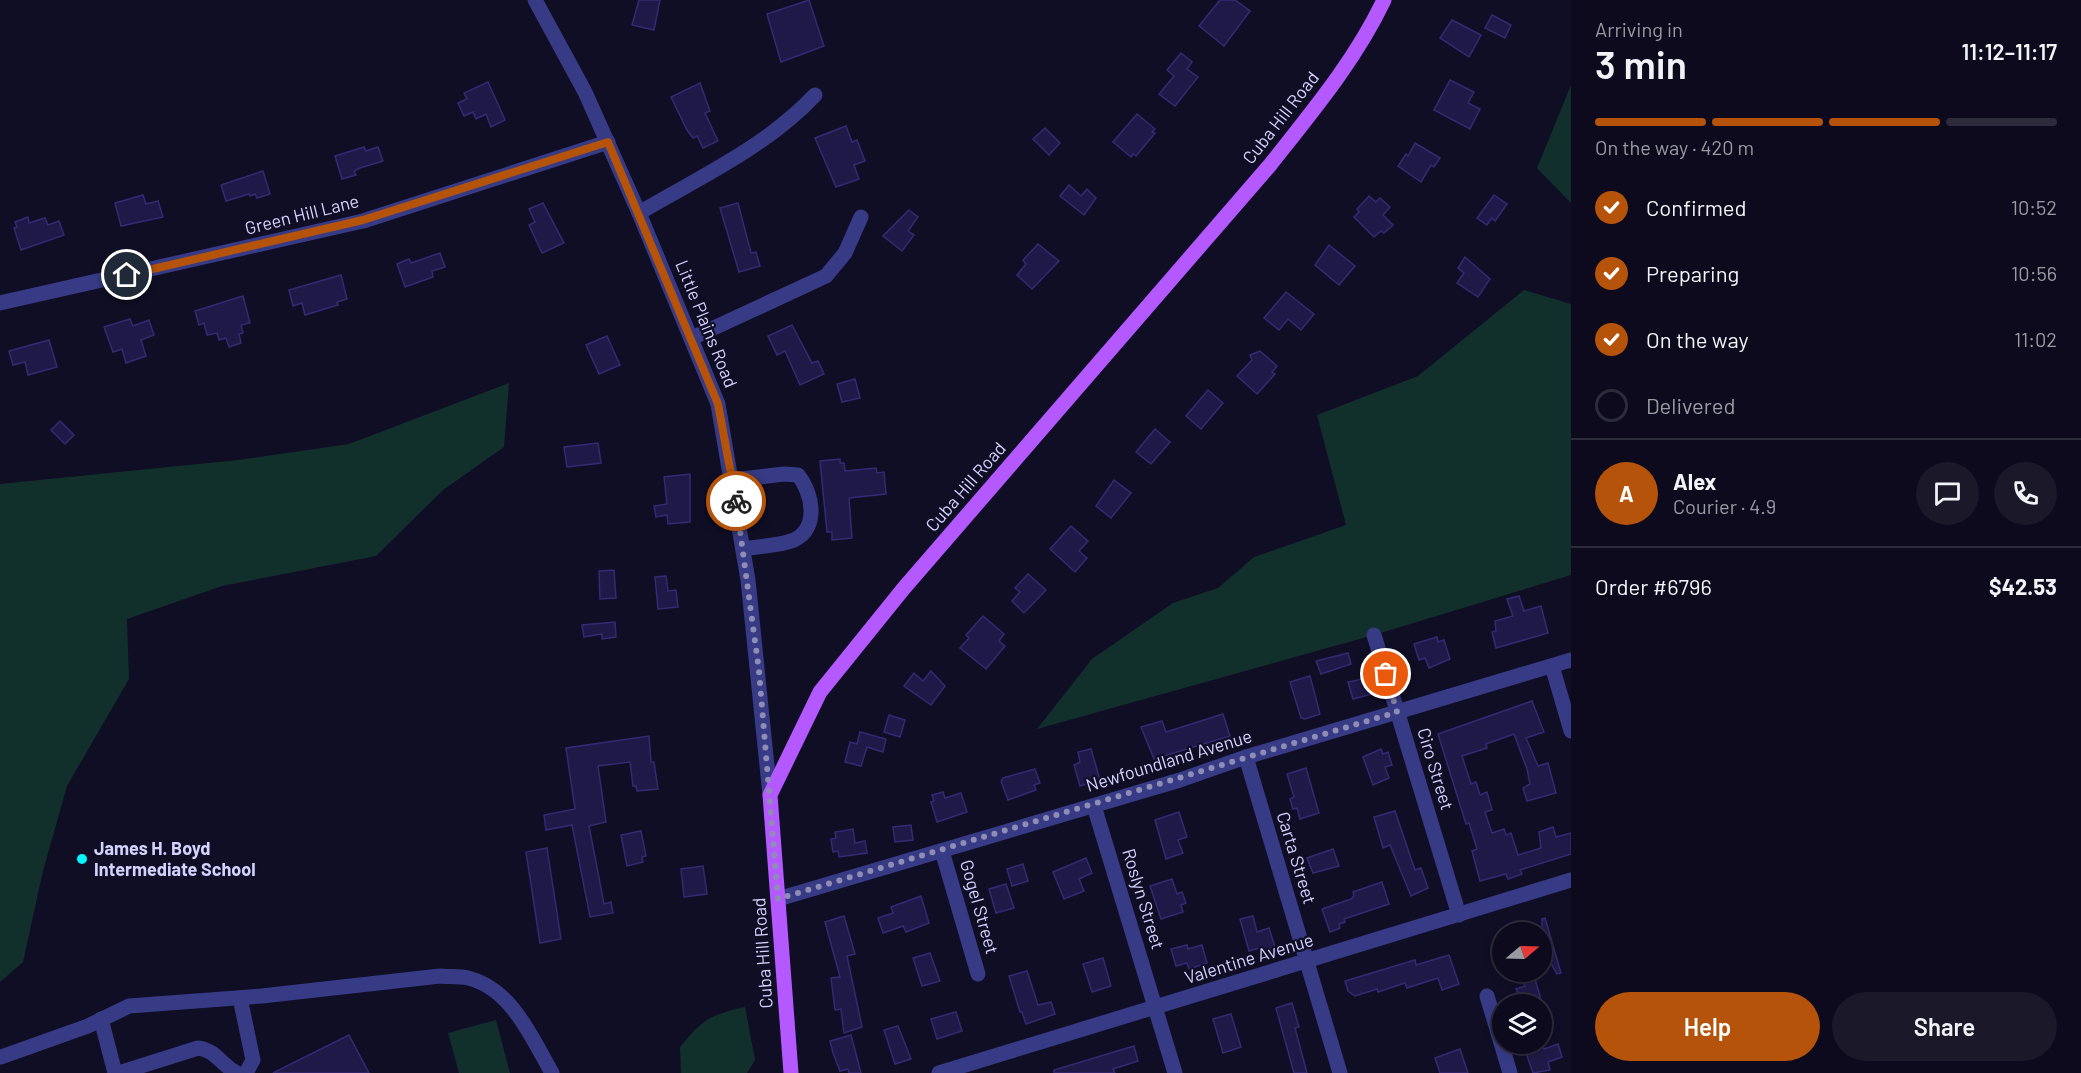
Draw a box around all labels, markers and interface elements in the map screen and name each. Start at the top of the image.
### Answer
text: Arriving in [1595,17,1683,41]
text: 11:12–11:17 [1961,38,2057,64]
text: 3 min [1595,40,1687,87]
street label: Cuba Hill Road [1237,67,1323,168]
text: On the way · 420 m [1595,135,1754,159]
street label: Green Hill Lane [242,189,361,239]
icon: check [1595,191,1628,224]
text: Confirmed [1646,194,1746,220]
text: 10:52 [2011,195,2057,219]
pin [101,249,152,300]
street label: Little Plains Road [671,257,743,391]
icon: check [1595,257,1628,290]
icon: home [110,258,143,291]
text: Preparing [1646,260,1739,286]
text: 10:56 [2011,261,2057,285]
icon: check [1595,323,1628,356]
text: On the way [1646,326,1749,352]
text: 11:02 [2014,327,2057,351]
text: Delivered [1646,392,1735,418]
street label: Cuba Hill Road [920,437,1010,536]
button: chat [1916,462,1979,525]
button: phone [1994,462,2057,525]
text: Alex [1673,468,1716,494]
courier [706,471,766,531]
text: A [1619,480,1634,506]
icon: bike [720,485,753,518]
text: Courier · 4.9 [1673,494,1776,518]
text: Order #6796 [1595,573,1712,599]
text: $42.53 [1989,573,2057,599]
pin [1360,648,1411,699]
icon: bag [1369,657,1402,690]
street label: Newfoundland Avenue [1083,724,1254,796]
street label: Ciro Street [1413,725,1459,812]
street label: Carta Street [1273,809,1321,906]
place label: James H. Boyd Intermediate School [94,837,256,880]
street label: Roslyn Street [1118,846,1170,952]
marker: James H. Boyd Intermediate School [75,852,89,866]
street label: Gogel Street [956,857,1004,956]
street label: Cuba Hill Road [747,897,777,1009]
north arrow [1492,922,1552,982]
map controls [1492,922,1552,1054]
street label: Valentine Avenue [1182,928,1316,988]
button: Help [1595,992,1820,1061]
button: Share [1832,992,2057,1061]
button: layers [1492,994,1552,1054]

